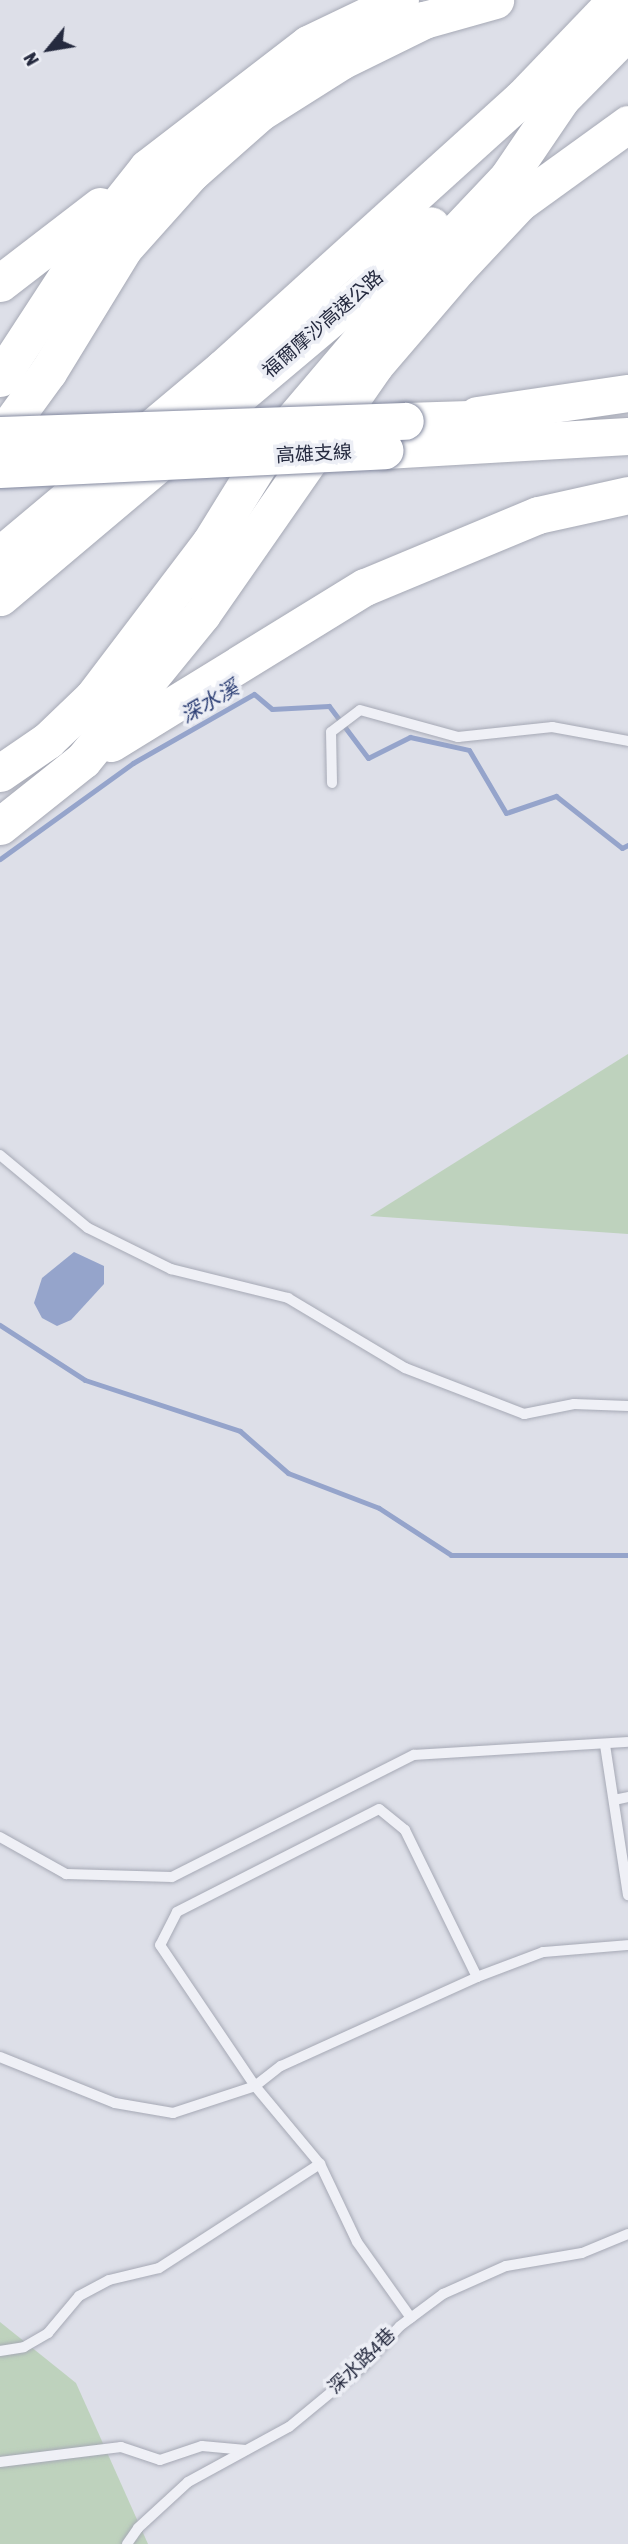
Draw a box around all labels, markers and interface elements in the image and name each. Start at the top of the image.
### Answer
north arrow [14,14,84,84]
text: N [18,49,43,70]
street label: 福爾摩沙高速公路 [258,266,388,382]
street label: 高雄支線 [275,441,353,467]
water label: 深水溪 [175,674,243,728]
street label: 深水路4巷 [324,2323,400,2399]

